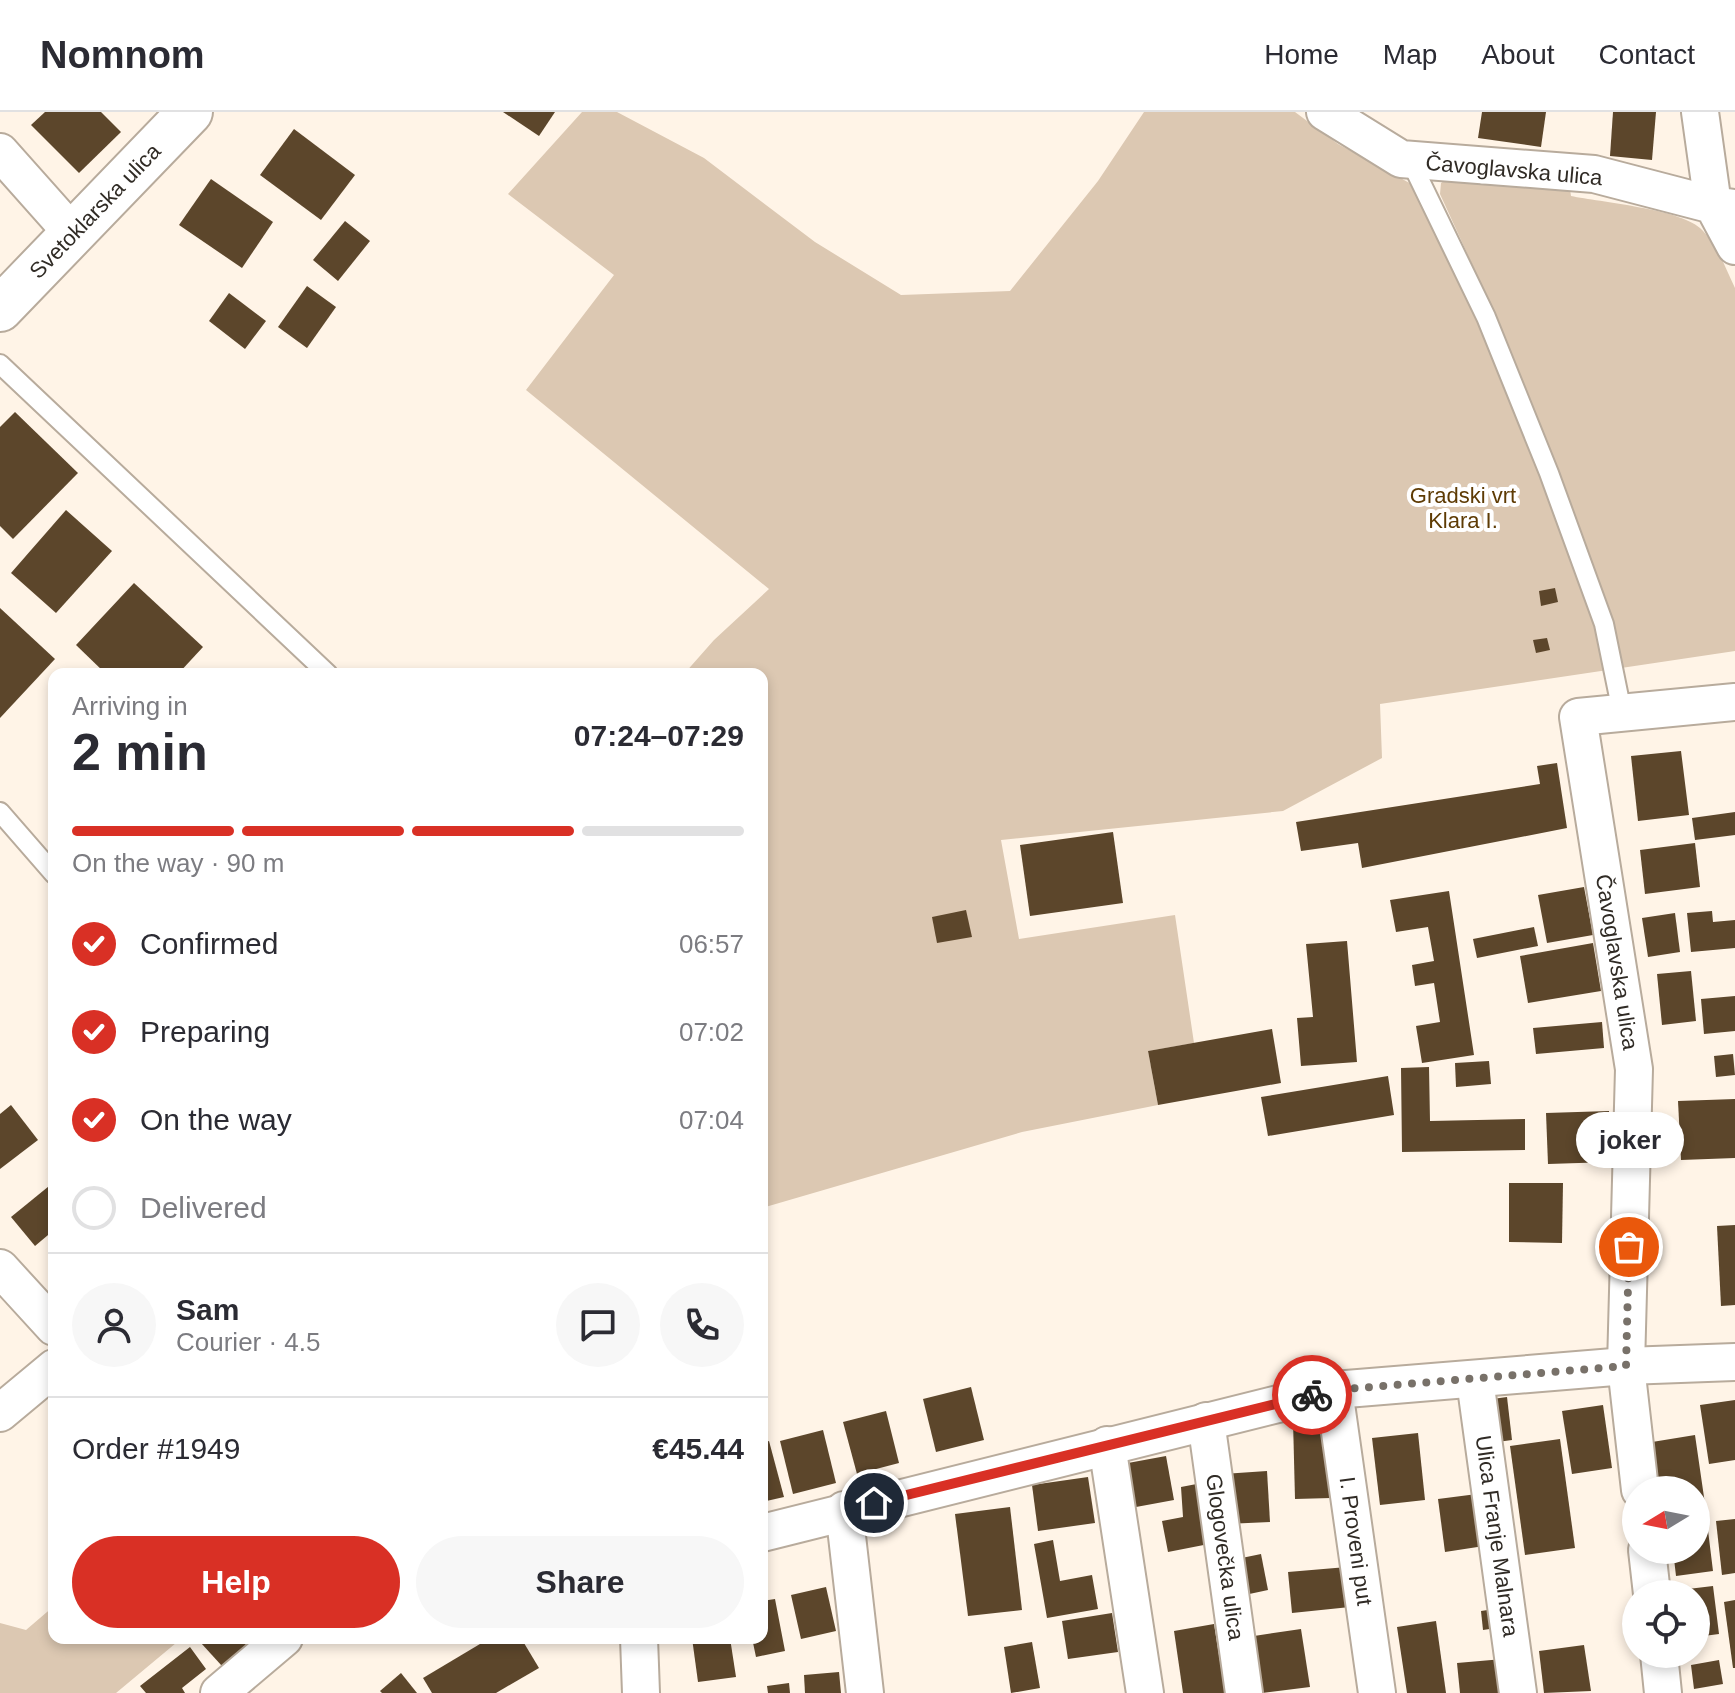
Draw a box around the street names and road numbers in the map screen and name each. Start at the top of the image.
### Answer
street label: Svetoklarska ulica [24,138,166,283]
street label: Čavoglavska ulica [1425,150,1604,190]
street label: Čavoglavska ulica [1591,872,1643,1052]
street label: Ulica Franje Malnara [1470,1434,1524,1639]
street label: Glogovečka ulica [1201,1472,1249,1642]
street label: I. Proveni put [1335,1475,1377,1607]

